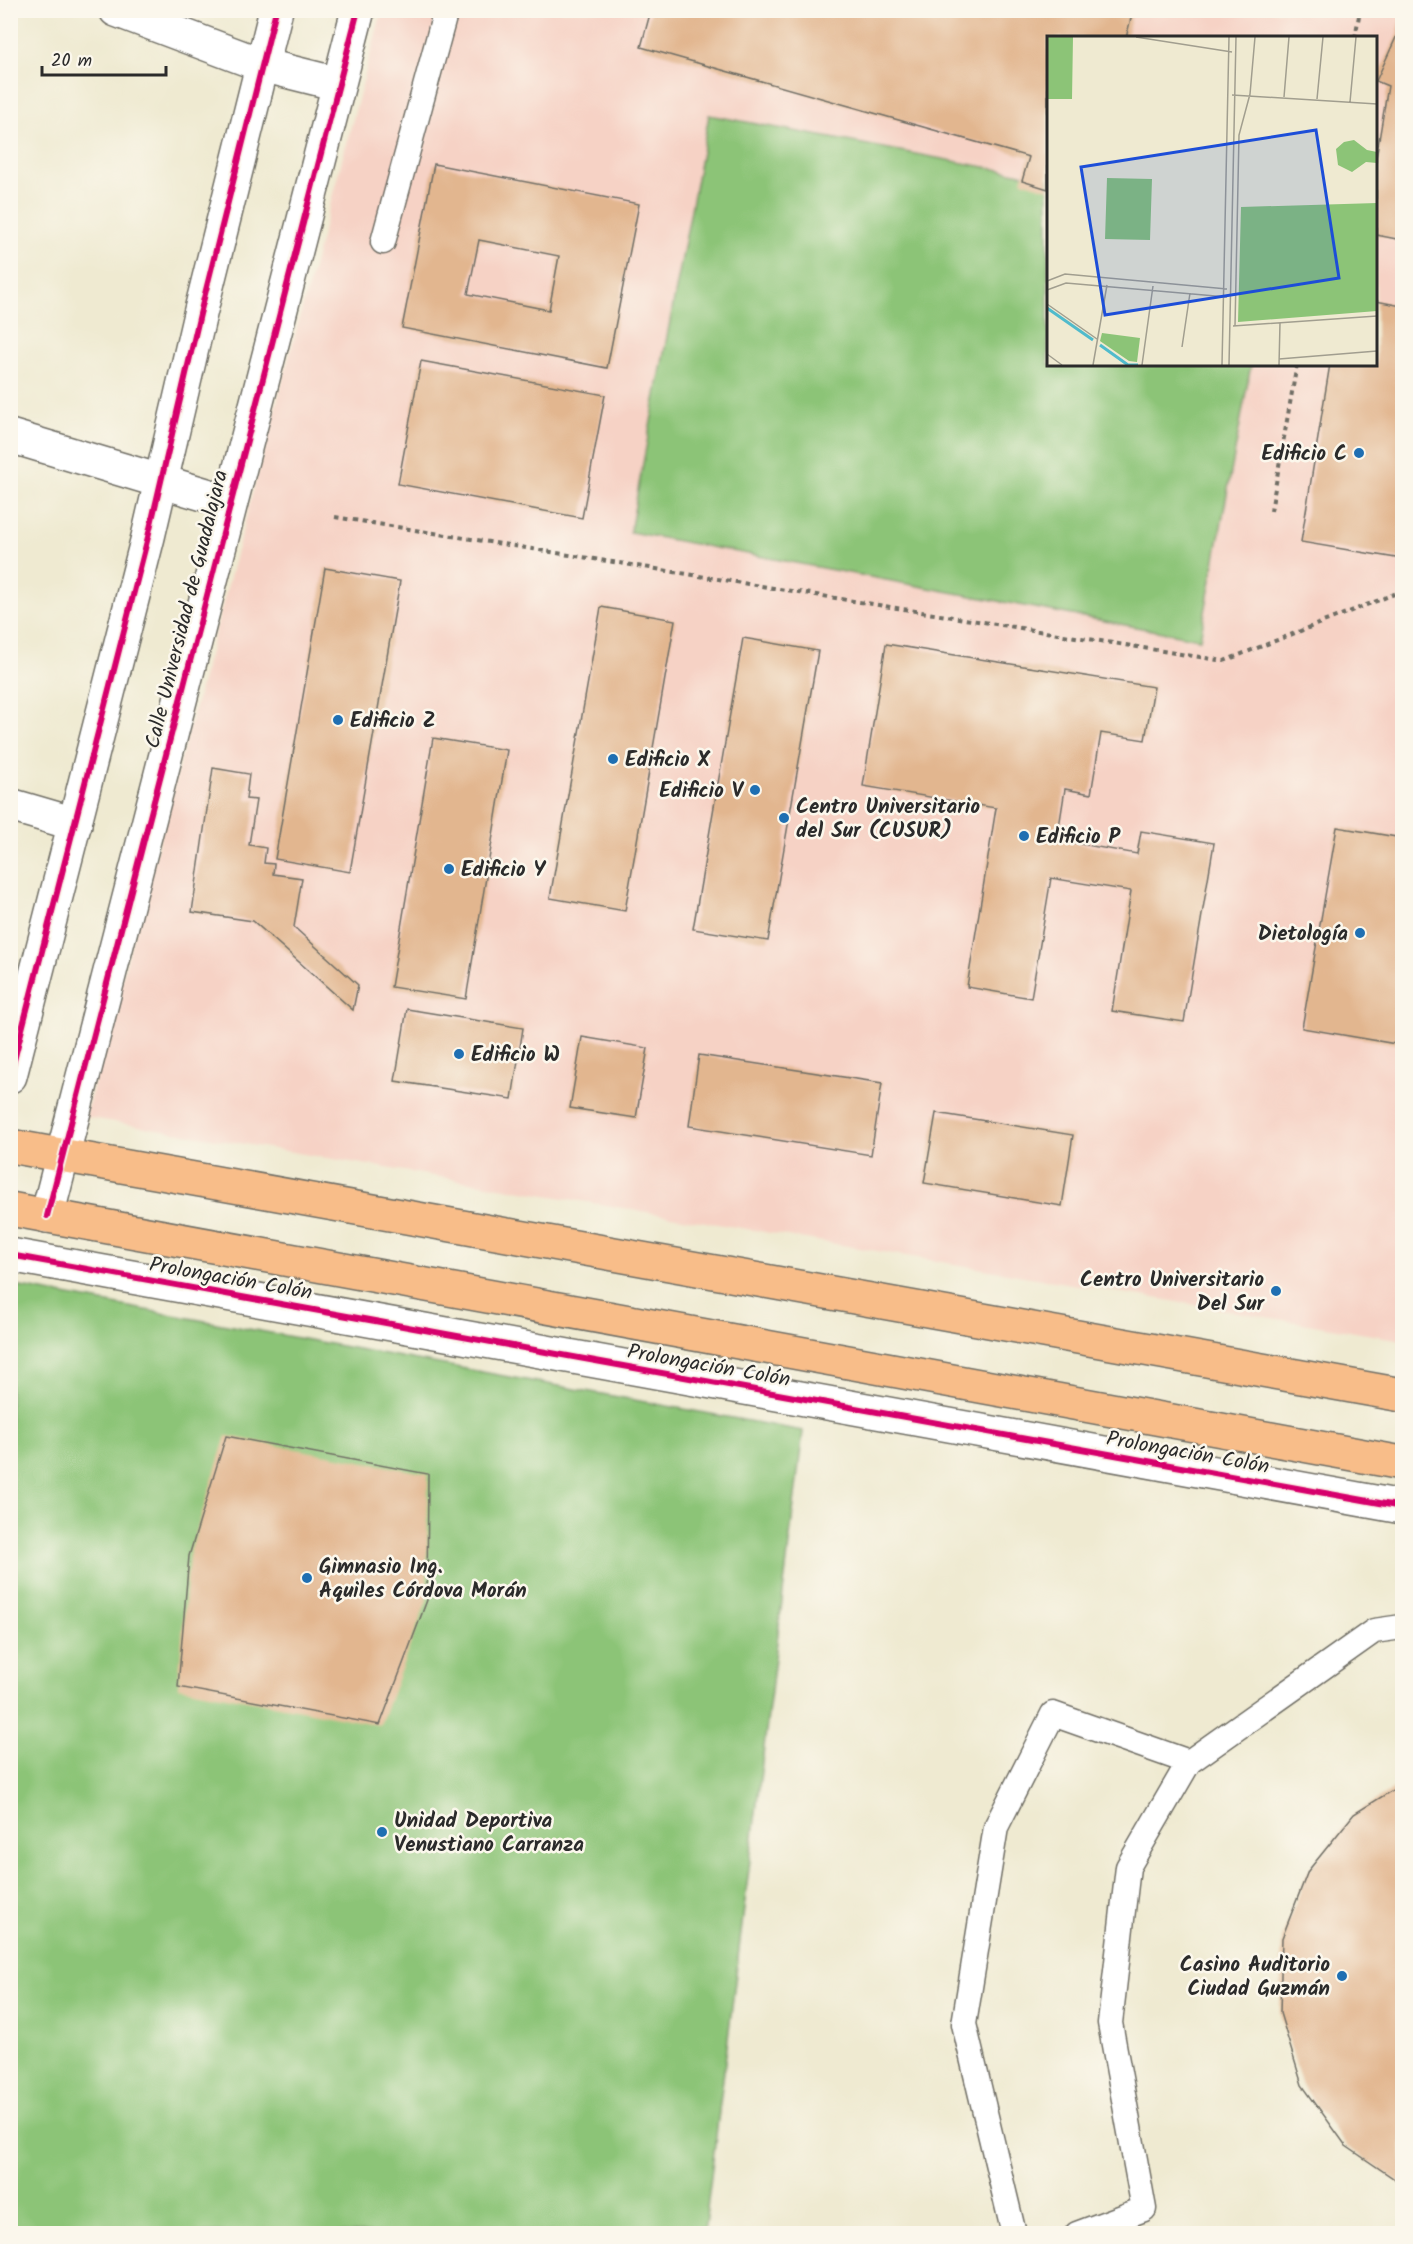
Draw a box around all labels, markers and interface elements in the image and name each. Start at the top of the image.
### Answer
inset map [1047,36,1377,366]
scale bar [42,39,166,77]
text: 20 m [51,47,92,76]
place label: Edificio C [1261,438,1347,471]
marker: Edificio C [1352,446,1366,460]
street label: Calle Universidad de Guadalajara [137,467,238,752]
place label: Edificio Z [350,705,436,738]
marker: Edificio Z [331,713,345,727]
place label: Edificio X [625,744,711,777]
marker: Edificio X [606,752,620,766]
place label: Edificio V [659,775,745,808]
marker: Edificio V [748,783,762,797]
place label: Centro Universitario del Sur (CUSUR) [796,791,980,848]
marker: Centro Universitario del Sur (CUSUR) [777,811,791,825]
place label: Edificio P [1036,821,1122,854]
marker: Edificio P [1017,829,1031,843]
place label: Edificio Y [461,854,547,887]
marker: Edificio Y [442,862,456,876]
place label: Dietología [1258,918,1348,951]
marker: Dietología [1353,926,1367,940]
place label: Edificio W [471,1039,560,1072]
marker: Edificio W [452,1047,466,1061]
street label: Prolongación Colón [147,1249,315,1310]
place label: Centro Universitario Del Sur [1080,1264,1265,1321]
marker: Centro Universitario Del Sur [1269,1284,1283,1298]
street label: Prolongación Colón [625,1336,793,1397]
street label: Prolongación Colón [1104,1423,1272,1484]
place label: Gimnasio Ing. Aquiles Córdova Morán [319,1551,527,1608]
marker: Gimnasio Ing. Aquiles Córdova Morán [300,1571,314,1585]
place label: Unidad Deportiva Venustiano Carranza [394,1805,584,1862]
marker: Unidad Deportiva Venustiano Carranza [375,1825,389,1839]
place label: Casino Auditorio Ciudad Guzmán [1180,1949,1330,2006]
marker: Casino Auditorio Ciudad Guzmán [1335,1969,1349,1983]

